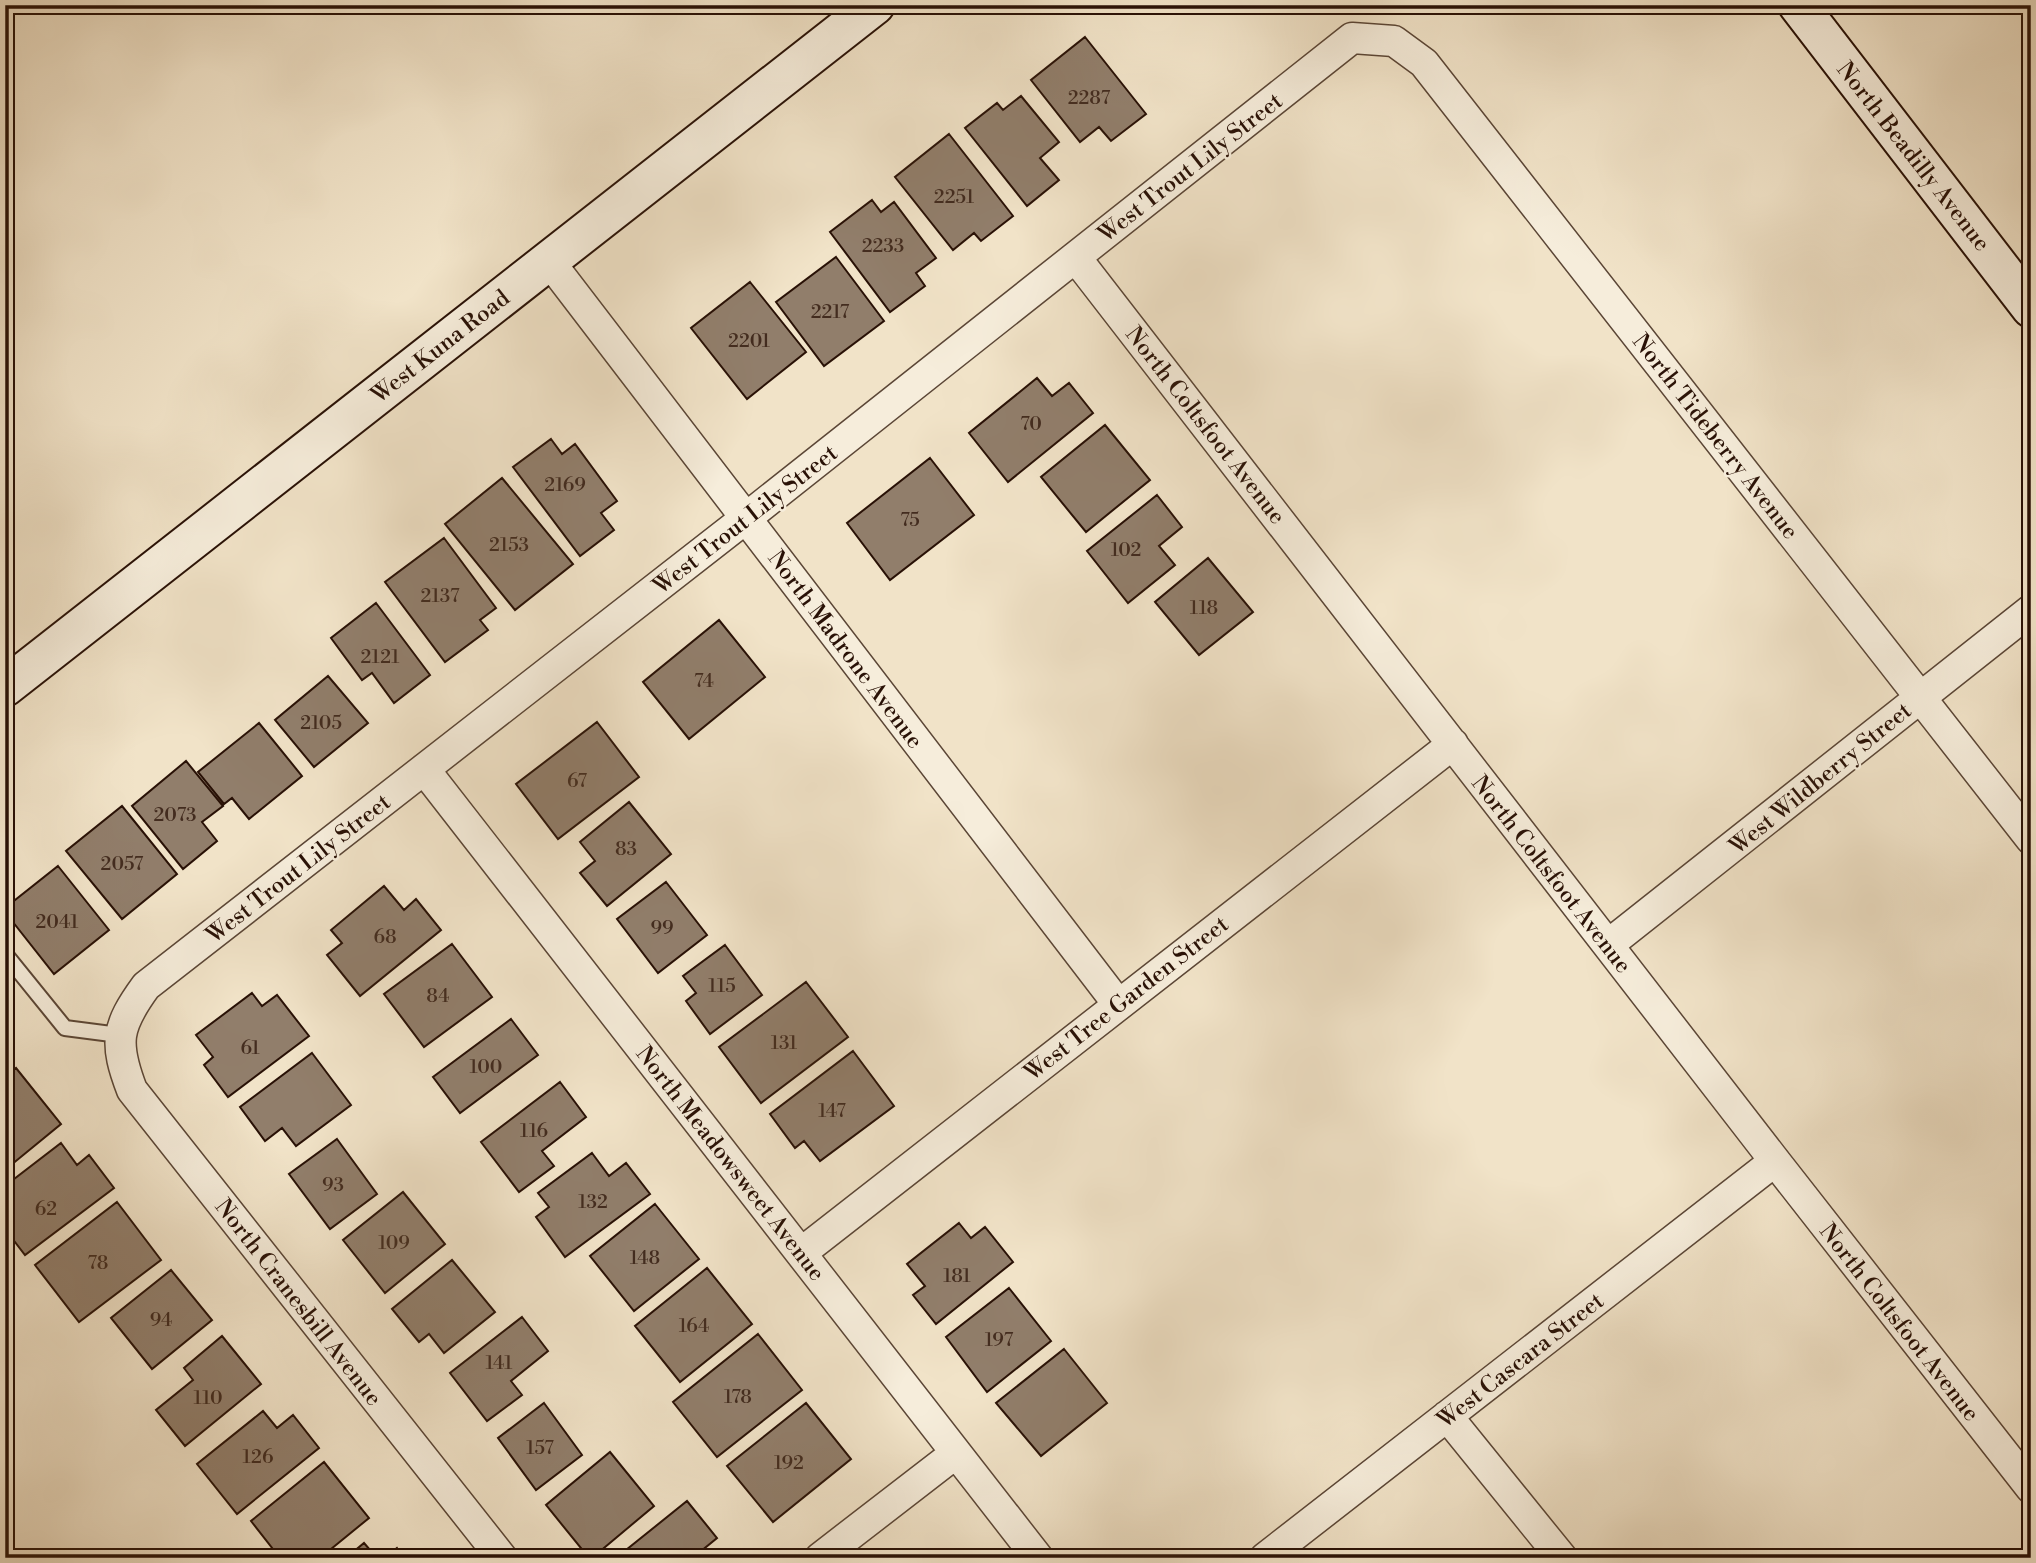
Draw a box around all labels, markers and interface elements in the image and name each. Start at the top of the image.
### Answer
street label: North Beadilly Avenue [1831,56,1996,257]
house number: 2287 [1068,86,1111,110]
street label: West Trout Lily Street [1092,87,1288,249]
house number: 2251 [934,185,974,209]
house number: 2233 [862,234,904,258]
street label: West Kuna Road [365,284,515,410]
house number: 2217 [811,300,850,324]
street label: North Coltsfoot Avenue [1119,321,1291,530]
street label: North Tideberry Avenue [1626,328,1804,545]
house number: 2201 [728,329,770,353]
house number: 70 [1020,412,1042,436]
street label: West Trout Lily Street [647,439,843,601]
house number: 2169 [544,473,586,497]
house number: 75 [900,508,920,532]
house number: 2153 [489,533,529,557]
house number: 102 [1111,538,1141,562]
street label: North Madrone Avenue [762,545,929,754]
house number: 2137 [421,584,460,608]
house number: 118 [1190,596,1218,620]
house number: 2121 [361,645,399,669]
house number: 74 [694,669,714,693]
street label: West Wildberry Street [1723,697,1917,861]
house number: 2105 [300,711,342,735]
house number: 67 [567,769,587,793]
street label: North Coltsfoot Avenue [1465,770,1637,979]
street label: West Trout Lily Street [200,788,396,950]
house number: 2073 [153,803,197,827]
house number: 83 [615,837,637,861]
house number: 2057 [101,852,144,876]
house number: 2041 [36,910,78,934]
street label: West Tree Garden Street [1018,910,1234,1088]
house number: 99 [650,916,674,940]
house number: 68 [373,925,397,949]
house number: 115 [708,974,736,998]
house number: 84 [426,984,450,1008]
house number: 131 [771,1031,797,1055]
house number: 61 [240,1036,260,1060]
street label: North Meadowsweet Avenue [630,1040,831,1287]
house number: 100 [470,1055,502,1079]
house number: 147 [818,1099,846,1123]
house number: 116 [520,1119,548,1143]
house number: 93 [322,1173,344,1197]
house number: 132 [578,1190,608,1214]
street label: North Cranesbill Avenue [209,1194,388,1412]
house number: 62 [35,1197,57,1221]
street label: North Coltsfoot Avenue [1813,1218,1985,1427]
house number: 109 [378,1231,410,1255]
house number: 148 [630,1246,660,1270]
house number: 78 [88,1251,108,1275]
house number: 181 [943,1264,971,1288]
street label: West Cascara Street [1431,1287,1609,1435]
house number: 94 [150,1308,172,1332]
house number: 164 [679,1314,709,1338]
house number: 197 [985,1328,1014,1352]
house number: 141 [486,1351,512,1375]
house number: 178 [724,1385,752,1409]
house number: 110 [194,1386,222,1410]
house number: 157 [526,1436,554,1460]
house number: 126 [243,1445,273,1469]
house number: 192 [774,1451,804,1475]

